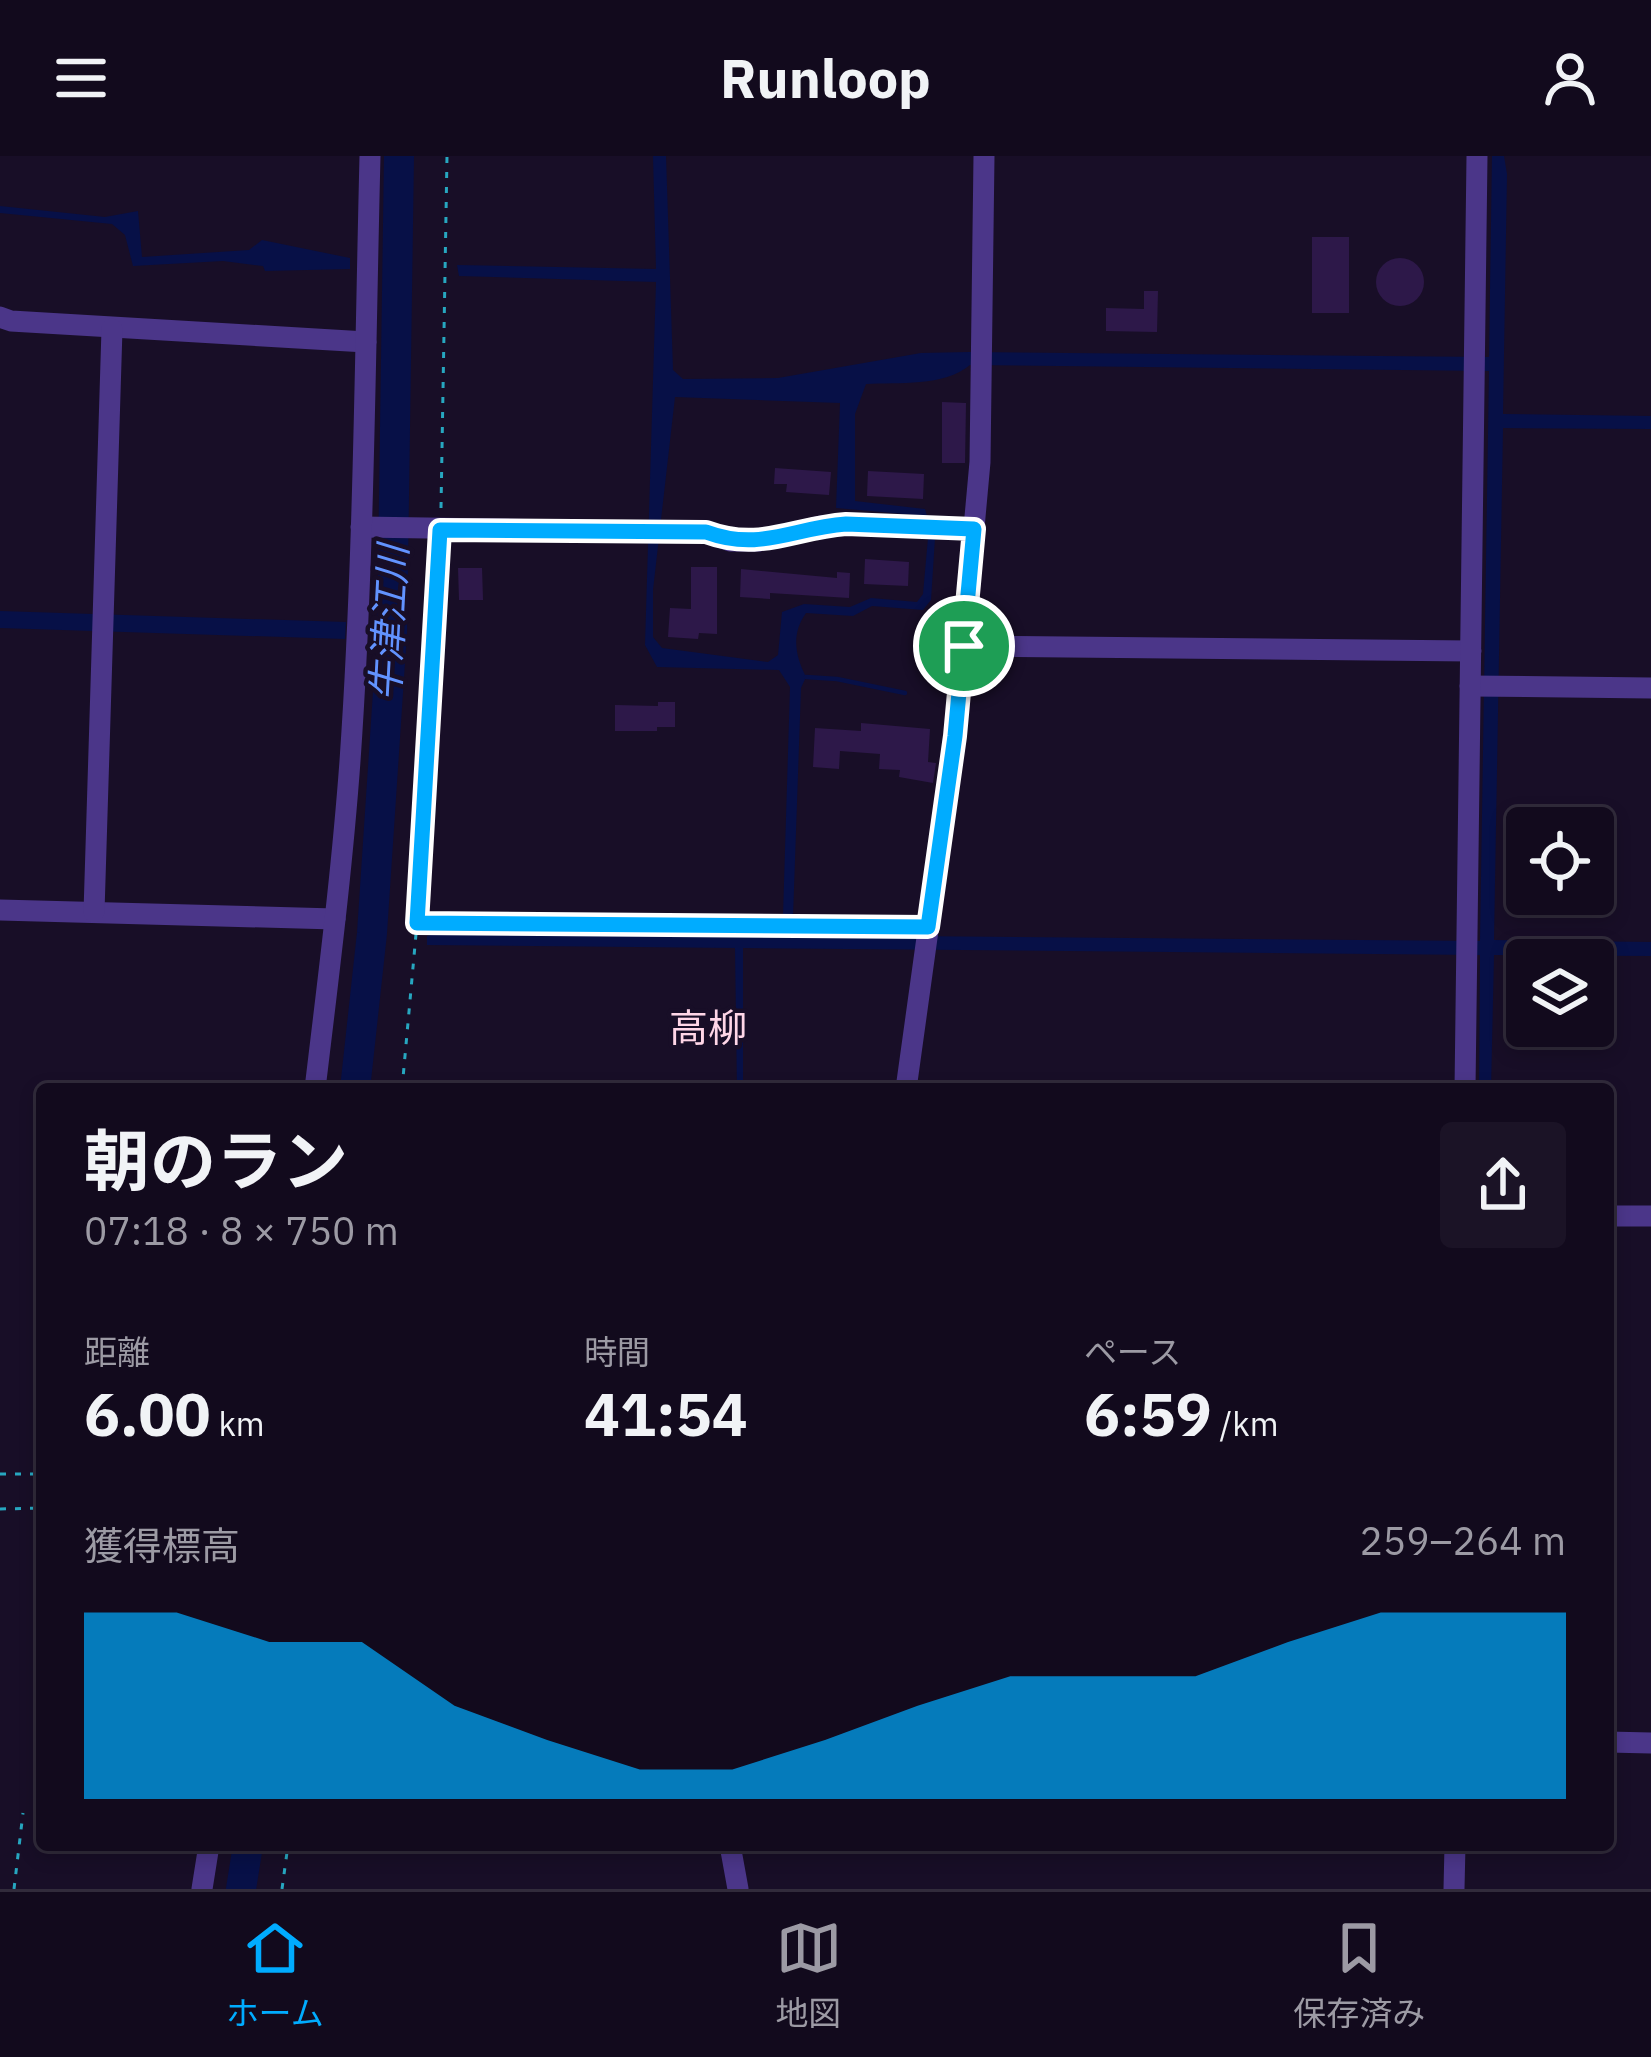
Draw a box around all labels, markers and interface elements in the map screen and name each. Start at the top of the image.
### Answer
text: Runloop [720,43,931,113]
icon: menu [48,45,114,111]
icon: person [1537,45,1603,111]
water label: 牛津江川 [359,540,418,702]
pin [913,595,1015,697]
icon: arrive [931,613,997,679]
map controls [1506,807,1614,1047]
button: locate [1506,807,1614,915]
button: layers [1506,939,1614,1047]
district label: 高柳 [669,1002,747,1053]
text: 朝のラン [84,1117,348,1203]
button: share [1440,1122,1566,1248]
text: 07:18 · 8 × 750 m [84,1205,399,1256]
text: 距離 [84,1330,150,1373]
text: 時間 [584,1330,650,1373]
text: ペース [1084,1330,1181,1373]
text: 6.00 [84,1374,211,1453]
text: 41:54 [584,1374,748,1453]
text: 6:59 [1084,1374,1212,1453]
text: km [211,1402,265,1445]
text: /km [1212,1402,1278,1445]
text: 259–264 m [1359,1515,1566,1566]
text: 獲得標高 [84,1520,240,1571]
tab: ホーム [226,1915,324,2035]
tab: 地図 [776,1915,842,2035]
tab: 保存済み [1293,1915,1425,2035]

